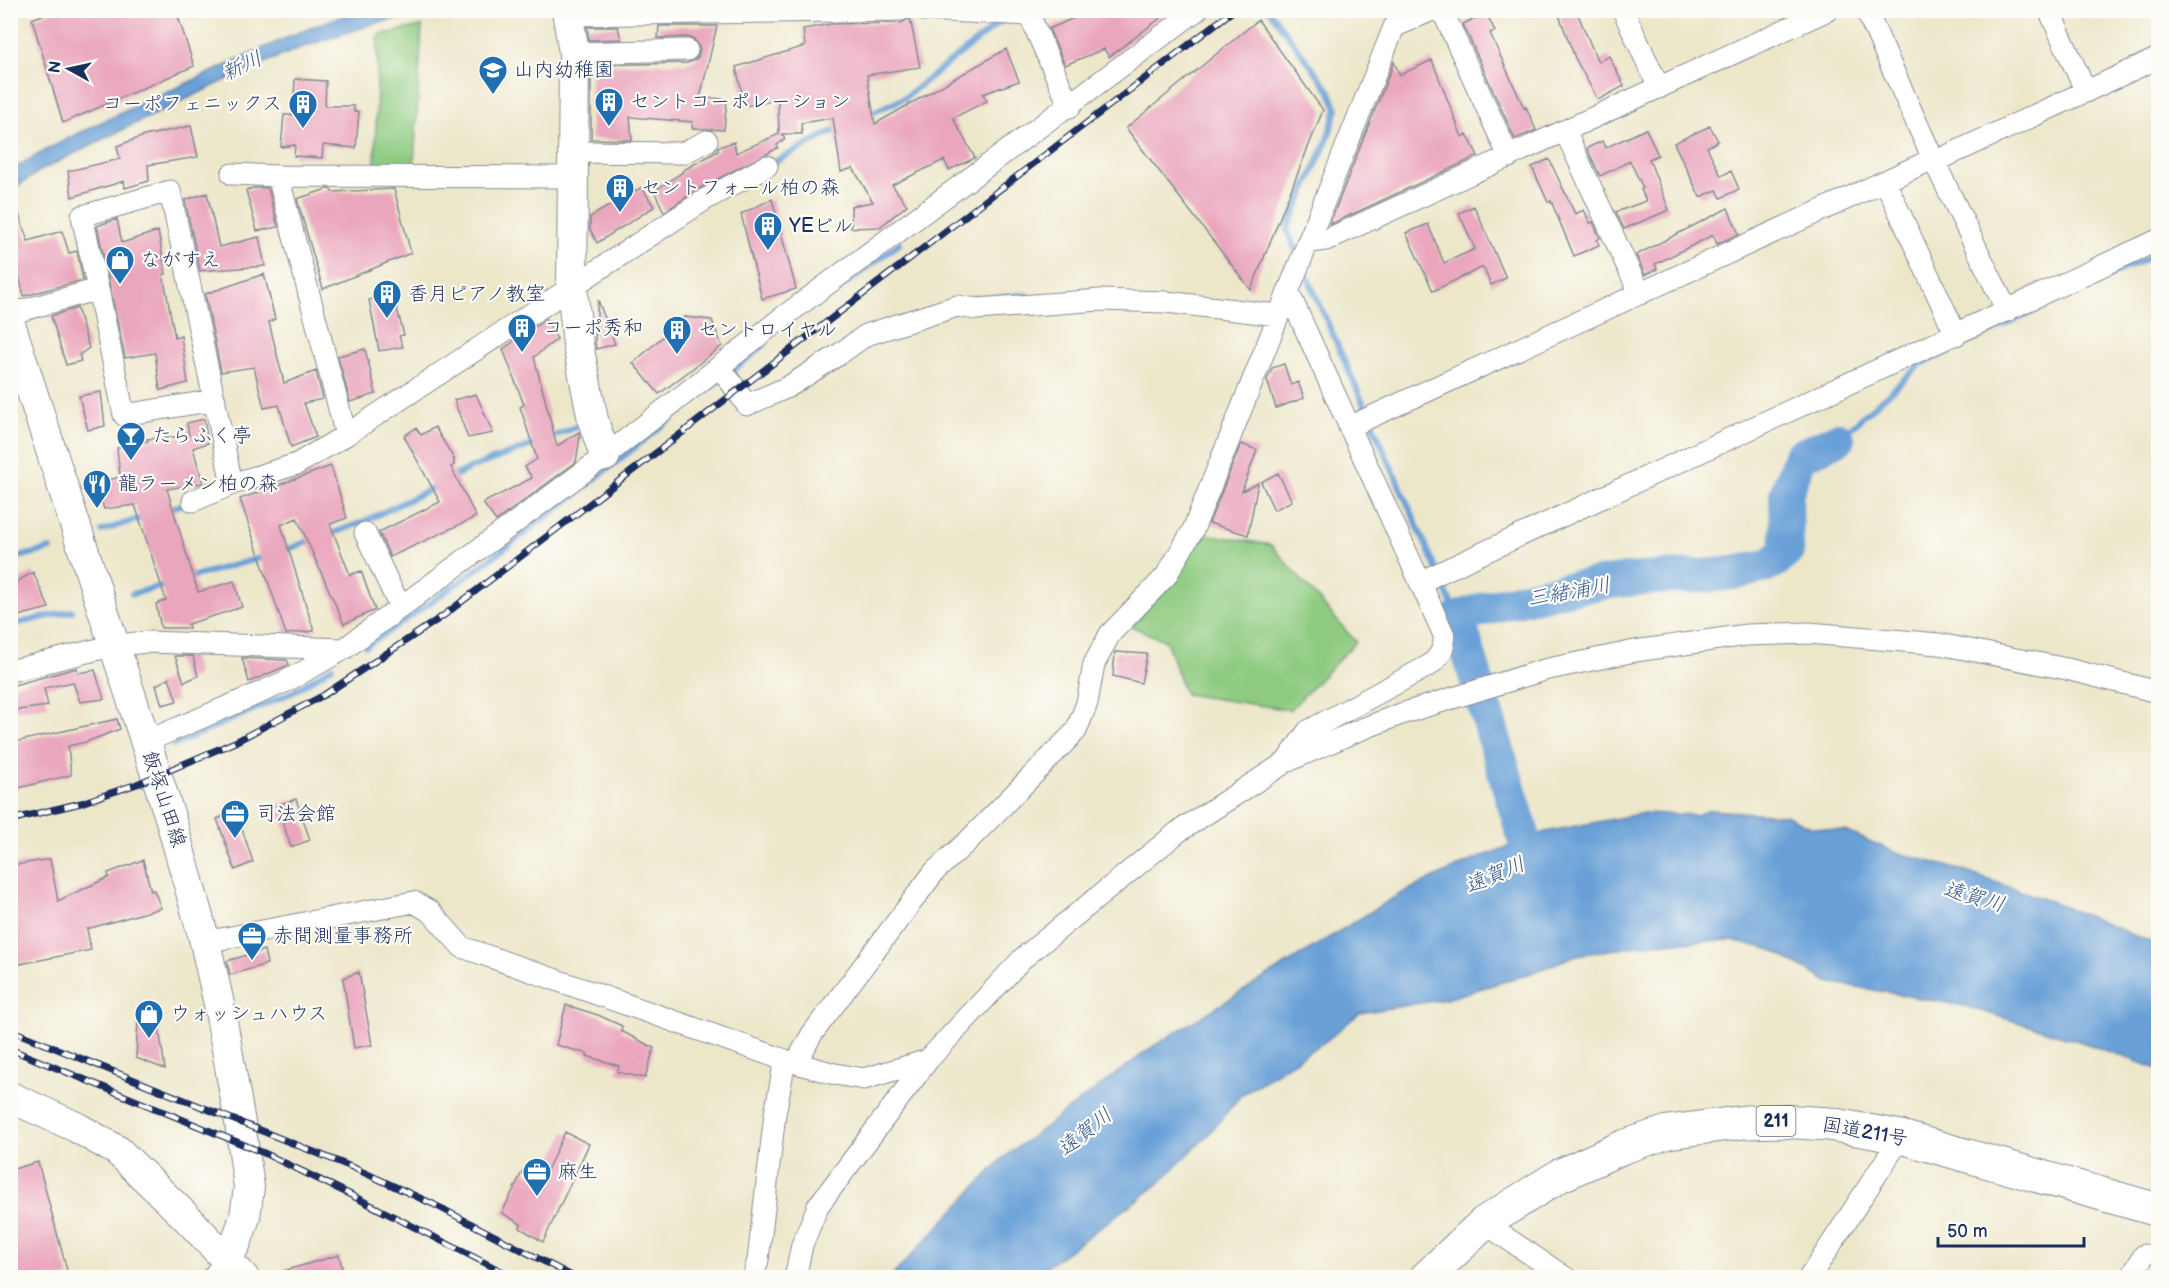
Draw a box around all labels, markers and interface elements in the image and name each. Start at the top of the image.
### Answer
north arrow [39,39,99,99]
water label: 新川 [218,46,266,86]
school or university icon: 山内幼稚園 [477,54,509,96]
place label: 山内幼稚園 [514,58,614,82]
text: N [45,60,66,74]
building icon: セントコーポレーション [593,86,625,128]
building icon: コーポフェニックス [287,88,319,130]
place label: セントコーポレーション [630,90,850,114]
place label: コーポフェニックス [102,92,282,116]
building icon: セントフォール柏の森 [604,172,636,214]
place label: セントフォール柏の森 [641,176,840,200]
building icon: YEビル [752,210,784,252]
place label: YEビル [788,214,853,238]
shop icon: ながすえ [104,244,136,286]
place label: ながすえ [141,248,221,272]
building icon: 香月ピアノ教室 [371,278,403,320]
place label: 香月ピアノ教室 [408,282,546,306]
building icon: コーポ秀和 [506,312,538,354]
building icon: セントロイヤル [661,314,693,356]
place label: コーポ秀和 [543,316,643,340]
place label: セントロイヤル [698,318,838,342]
bar icon: たらふく亭 [115,420,147,462]
place label: たらふく亭 [152,424,252,448]
restaurant icon: 龍ラーメン柏の森 [81,468,113,510]
place label: 龍ラーメン柏の森 [118,472,278,496]
water label: 三緒浦川 [1525,572,1613,612]
street label: 飯塚山田線 [137,748,191,850]
office icon: 司法会館 [219,798,251,840]
place label: 司法会館 [256,802,336,826]
water label: 遠賀川 [1461,851,1529,899]
water label: 遠賀川 [1940,876,2008,918]
office icon: 赤間測量事務所 [236,920,268,962]
place label: 赤間測量事務所 [273,924,413,948]
shop icon: ウォッシュハウス [133,998,165,1040]
place label: ウォッシュハウス [170,1002,328,1026]
water label: 遠賀川 [1053,1102,1117,1162]
road number: 211 [1756,1106,1796,1136]
street label: 国道211号 [1820,1113,1910,1151]
office icon: 麻生 [521,1156,553,1198]
place label: 麻生 [558,1160,598,1184]
scale bar [1938,1210,2084,1248]
text: 50 m [1947,1221,1988,1242]

